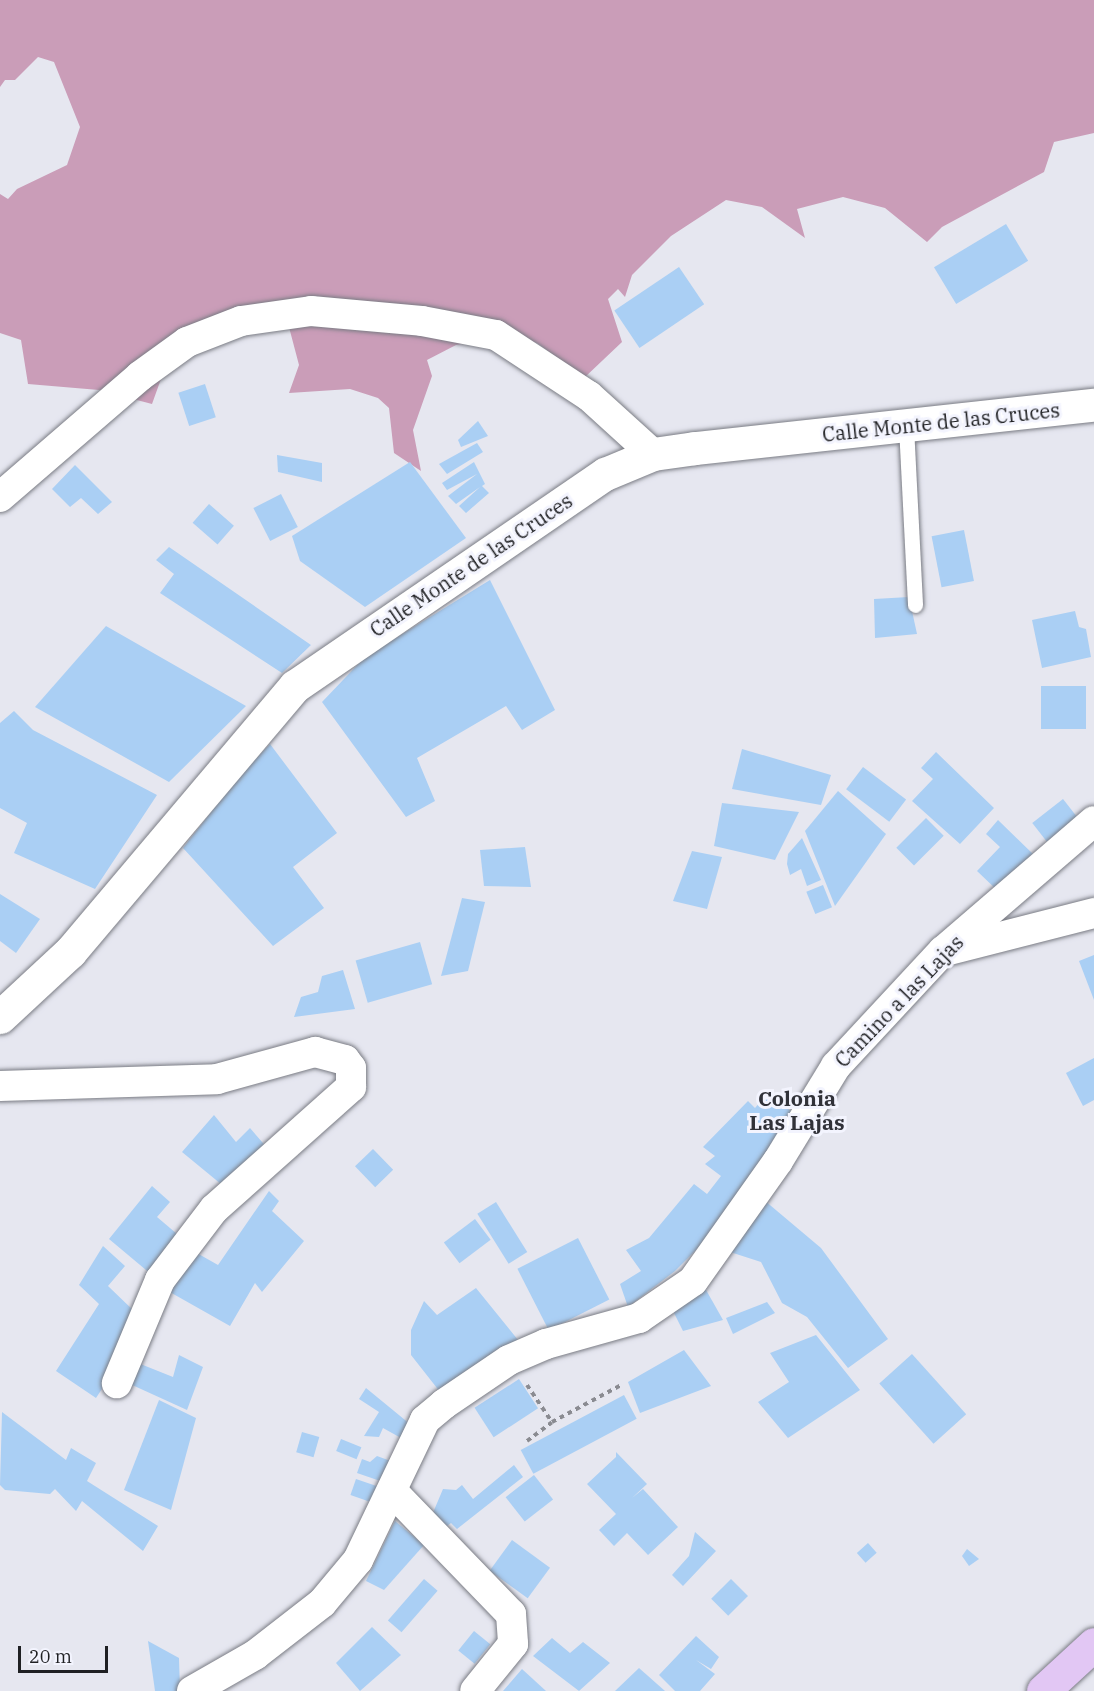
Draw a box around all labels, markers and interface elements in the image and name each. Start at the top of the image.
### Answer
street label: Calle Monte de las Cruces [821,398,1061,446]
street label: Calle Monte de las Cruces [365,488,577,642]
street label: Camino a las Lajas [830,930,968,1072]
district label: Colonia Las Lajas [749,1085,845,1135]
scale bar [21,1634,111,1672]
text: 20 m [29,1645,72,1668]

